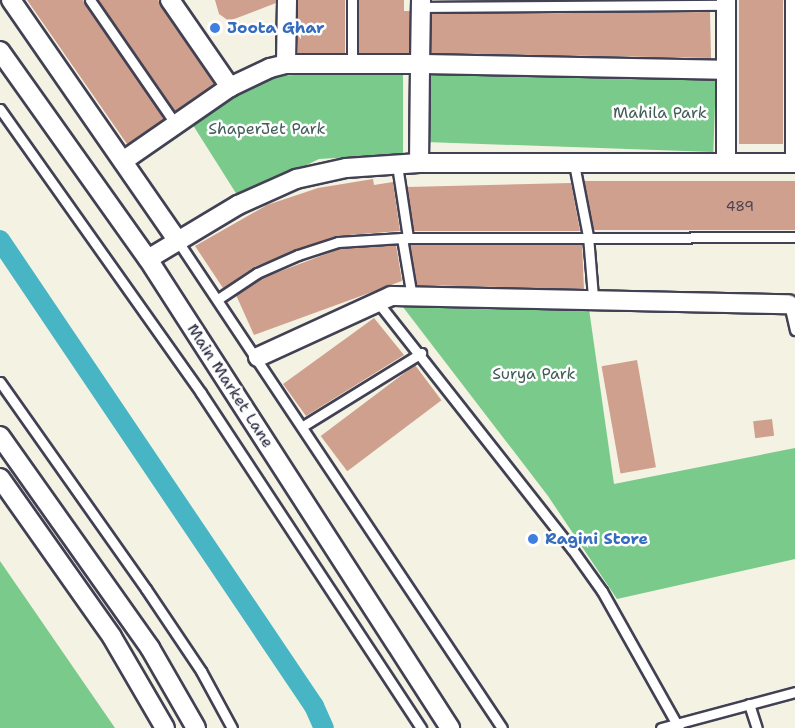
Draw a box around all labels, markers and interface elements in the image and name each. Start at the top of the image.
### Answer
place label: Joota Ghar [227,18,325,38]
marker: Joota Ghar [208,21,222,35]
park label: Mahila Park [613,103,707,123]
park label: ShaperJet Park [208,119,326,139]
house number: 489 [726,198,754,214]
street label: Main Market Lane [183,320,277,452]
park label: Surya Park [492,364,576,384]
place label: Ragini Store [545,529,648,549]
marker: Ragini Store [526,532,540,546]

